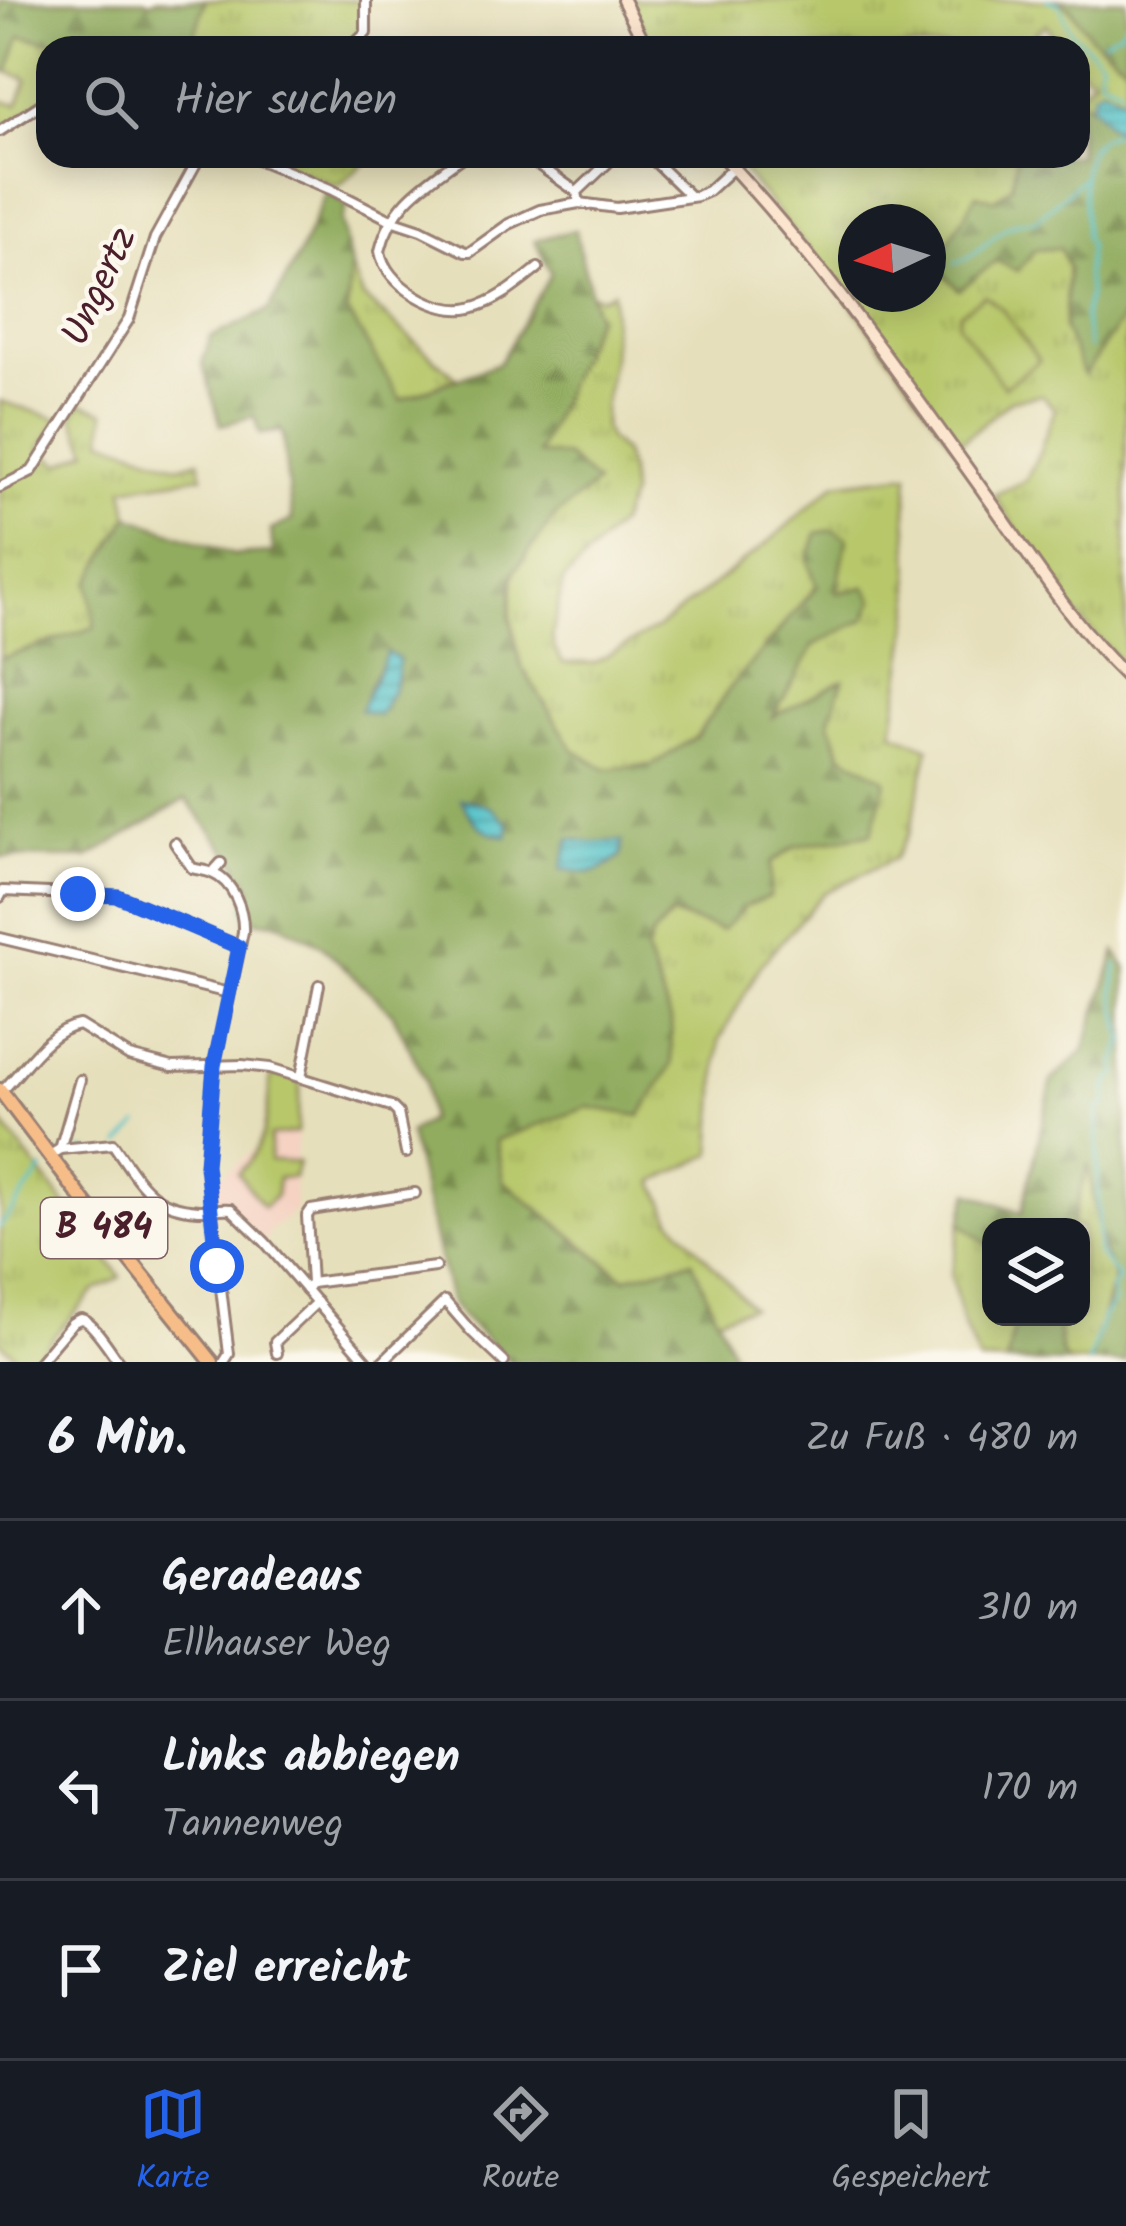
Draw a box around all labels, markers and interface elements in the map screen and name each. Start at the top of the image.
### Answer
search box [36,36,1090,168]
text: Hier suchen [174,66,397,138]
icon: search [78,69,144,135]
north arrow [838,204,946,312]
street label: Ungertz [46,217,156,357]
route end [51,867,105,921]
road number: B 484 [41,1198,167,1258]
map controls [982,1218,1090,1326]
button: layers [982,1218,1090,1326]
route start [190,1239,244,1293]
text: 6 Min. [48,1400,187,1481]
text: Zu Fuß · 480 m [806,1409,1078,1471]
text: Geradeaus [162,1543,362,1615]
icon: ahead [48,1577,114,1643]
text: 310 m [977,1579,1078,1641]
text: Ellhauser Weg [162,1615,391,1677]
text: Links abbiegen [162,1723,460,1795]
icon: left [48,1757,114,1823]
text: 170 m [982,1759,1078,1821]
text: Tannenweg [162,1795,343,1857]
text: Ziel erreicht [162,1934,410,2006]
icon: arrive [48,1937,114,2003]
tab: Karte [136,2081,210,2206]
tab: Route [482,2081,559,2206]
tab: Gespeichert [831,2081,990,2206]

